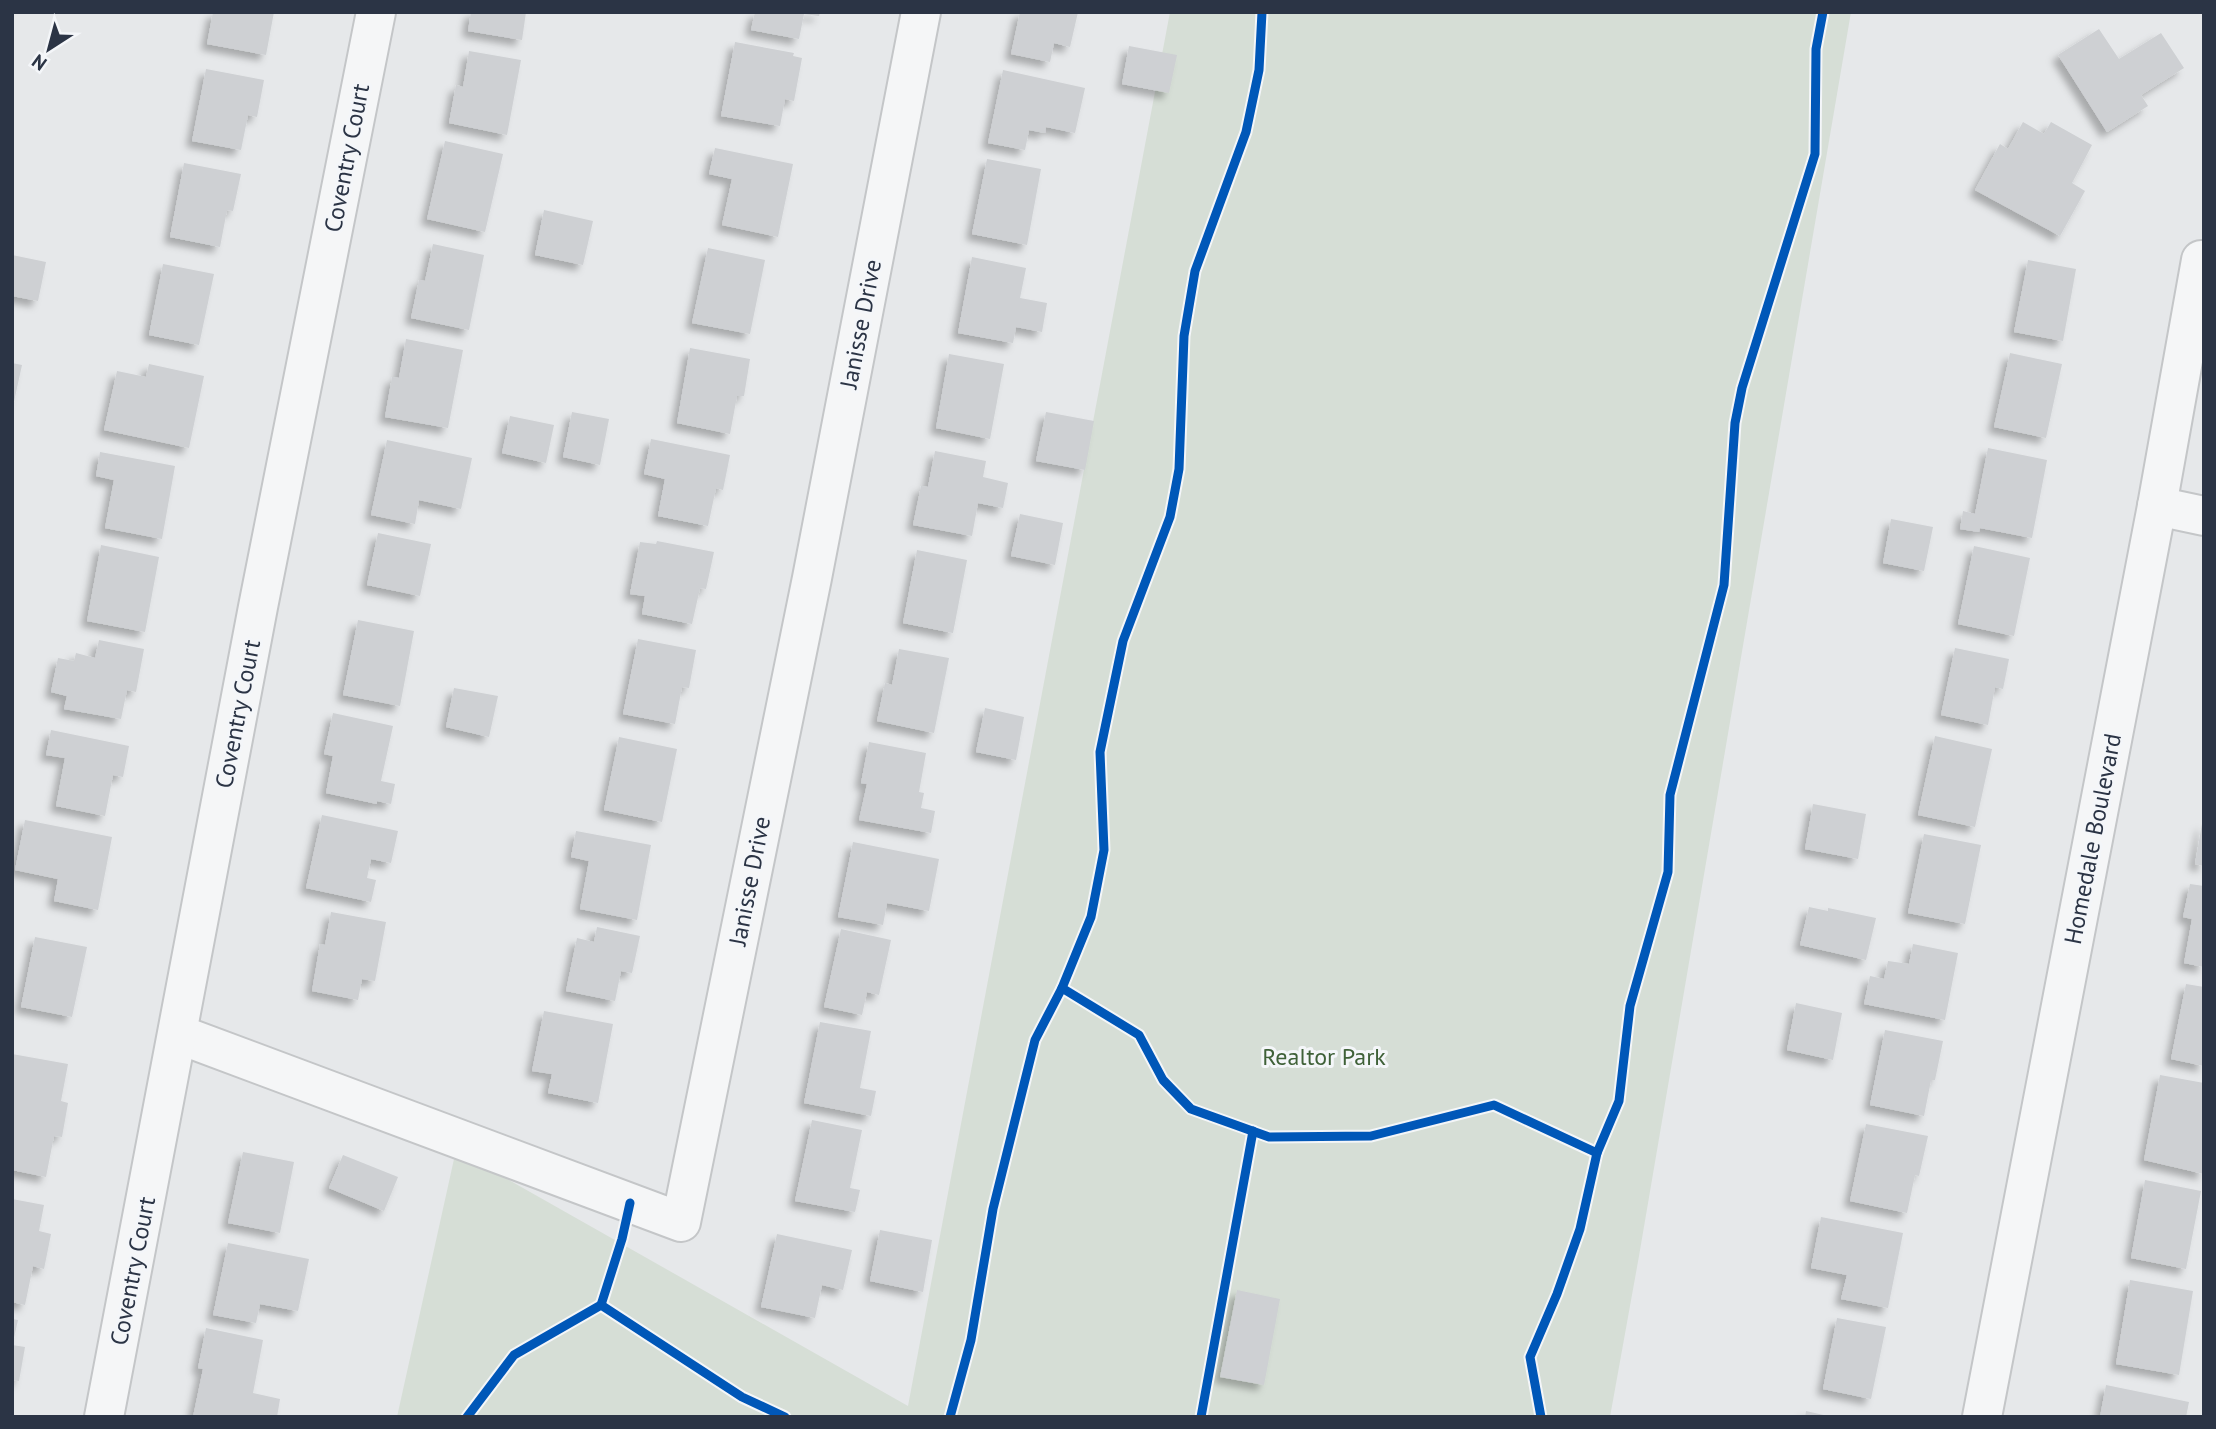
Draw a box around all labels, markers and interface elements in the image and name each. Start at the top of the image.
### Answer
north arrow [14,14,84,84]
text: N [27,49,51,76]
street label: Coventry Court [317,81,376,235]
street label: Janisse Drive [833,257,888,392]
street label: Coventry Court [208,637,267,791]
street label: Homedale Boulevard [2057,731,2128,947]
street label: Janisse Drive [722,814,777,949]
park label: Realtor Park [1262,1041,1386,1072]
street label: Coventry Court [103,1194,162,1348]

